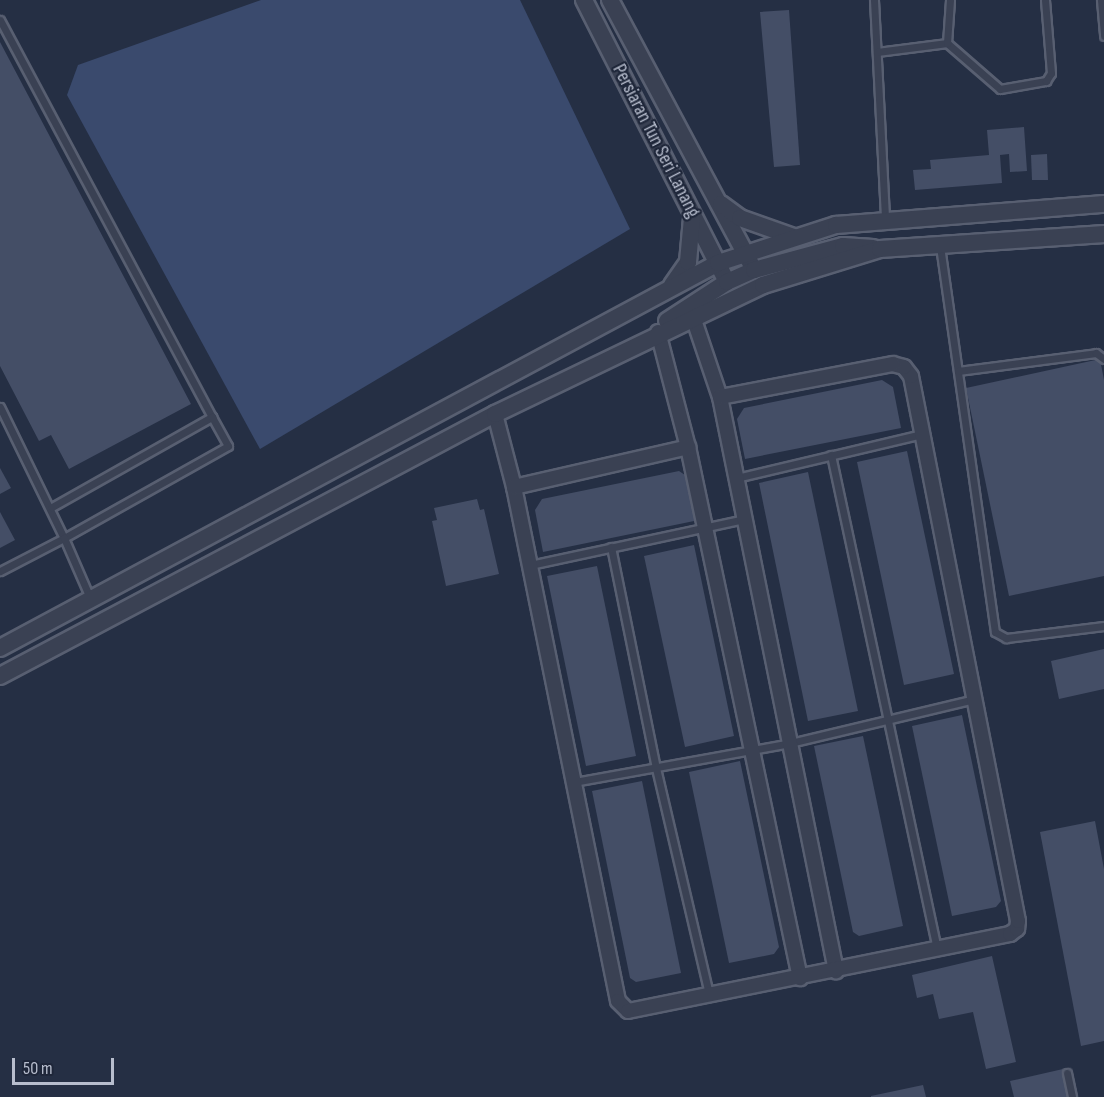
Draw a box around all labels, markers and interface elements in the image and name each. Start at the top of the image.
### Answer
street label: Persiaran Tun Seri Lanang [607,60,705,222]
scale bar [15,1046,117,1084]
text: 50 m [23,1058,53,1079]

